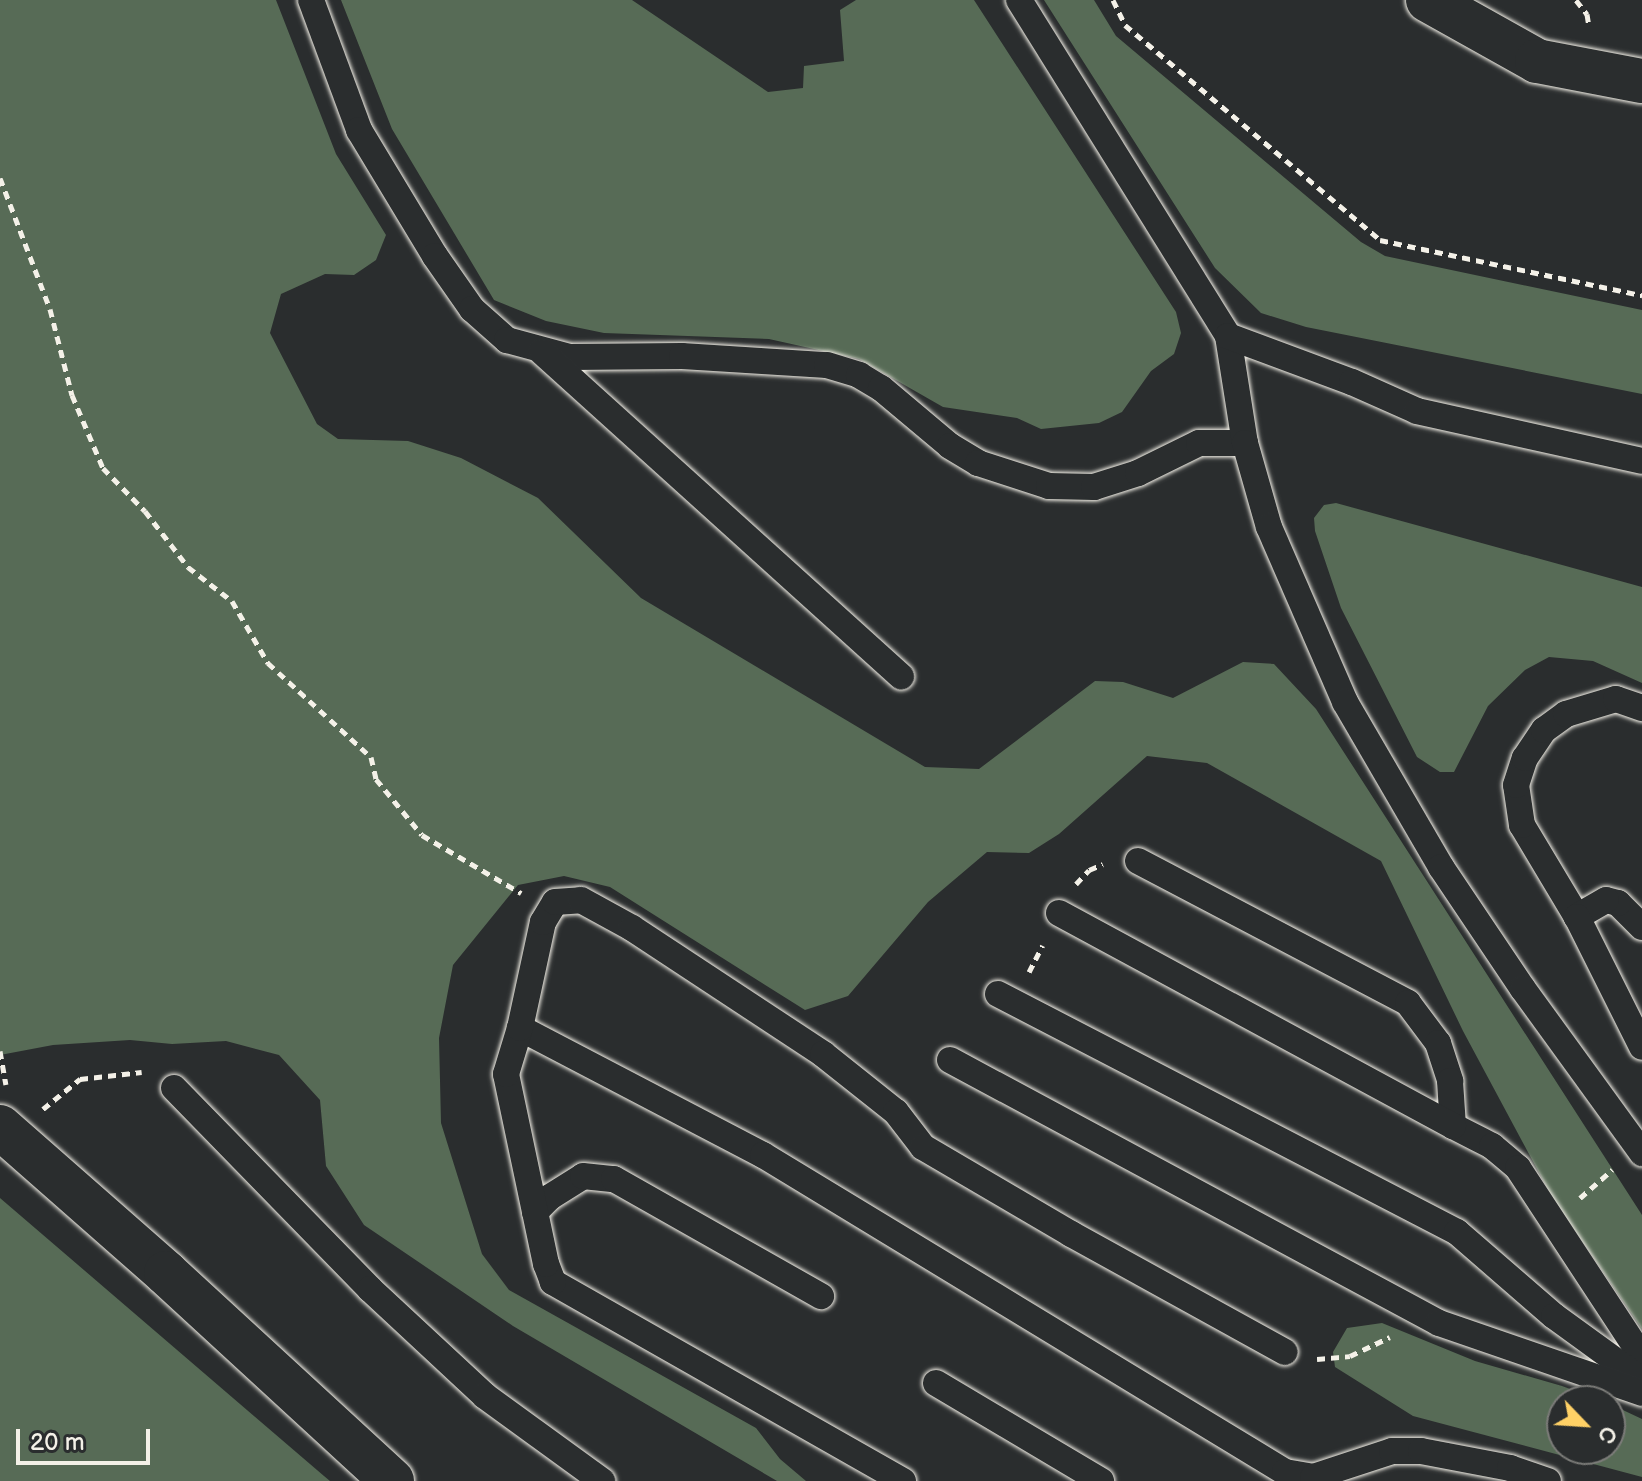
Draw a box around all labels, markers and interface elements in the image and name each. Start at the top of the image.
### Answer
north arrow [1546,1385,1626,1465]
scale bar [20,1413,154,1463]
text: С [1591,1422,1622,1447]
text: 20 m [30,1428,85,1457]

